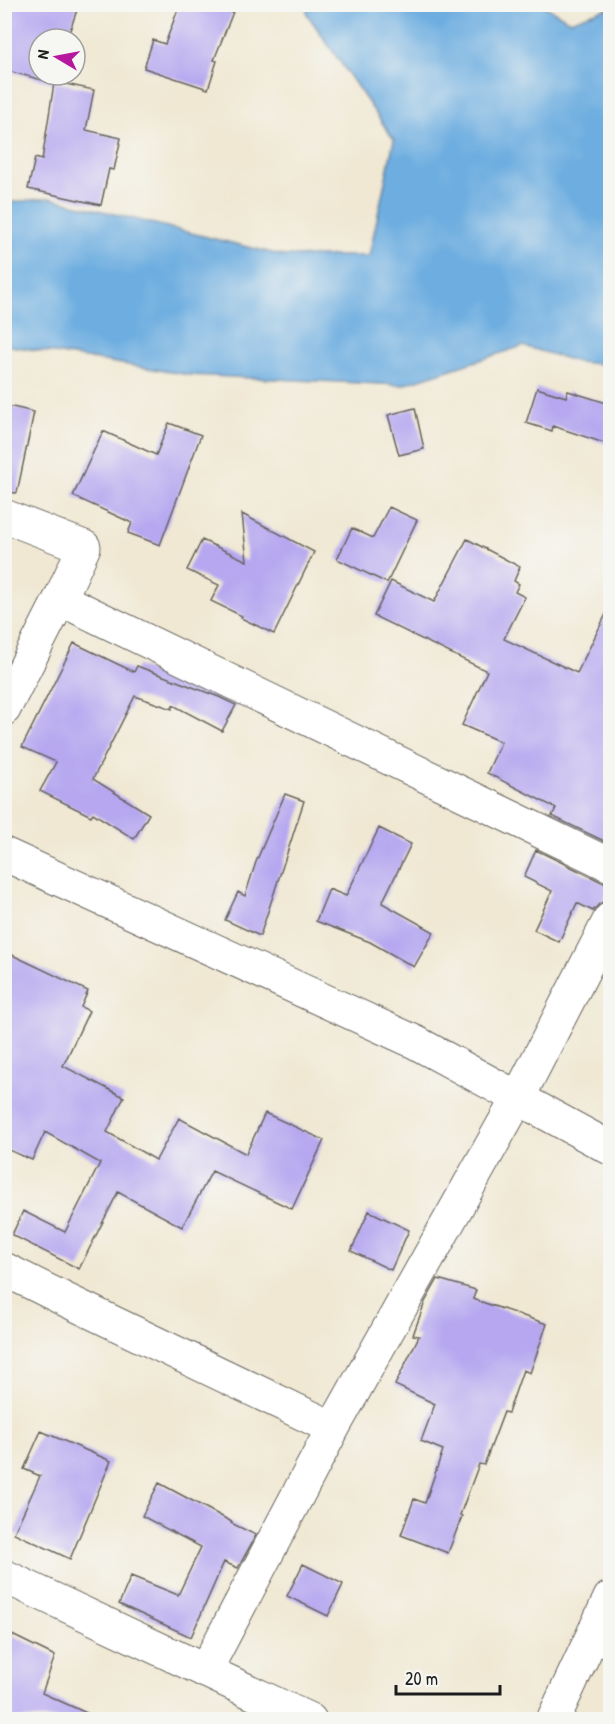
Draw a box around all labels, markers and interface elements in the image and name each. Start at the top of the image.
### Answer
north arrow [27,27,87,87]
text: N [31,48,54,60]
scale bar [396,1658,500,1696]
text: 20 m [405,1666,438,1691]

